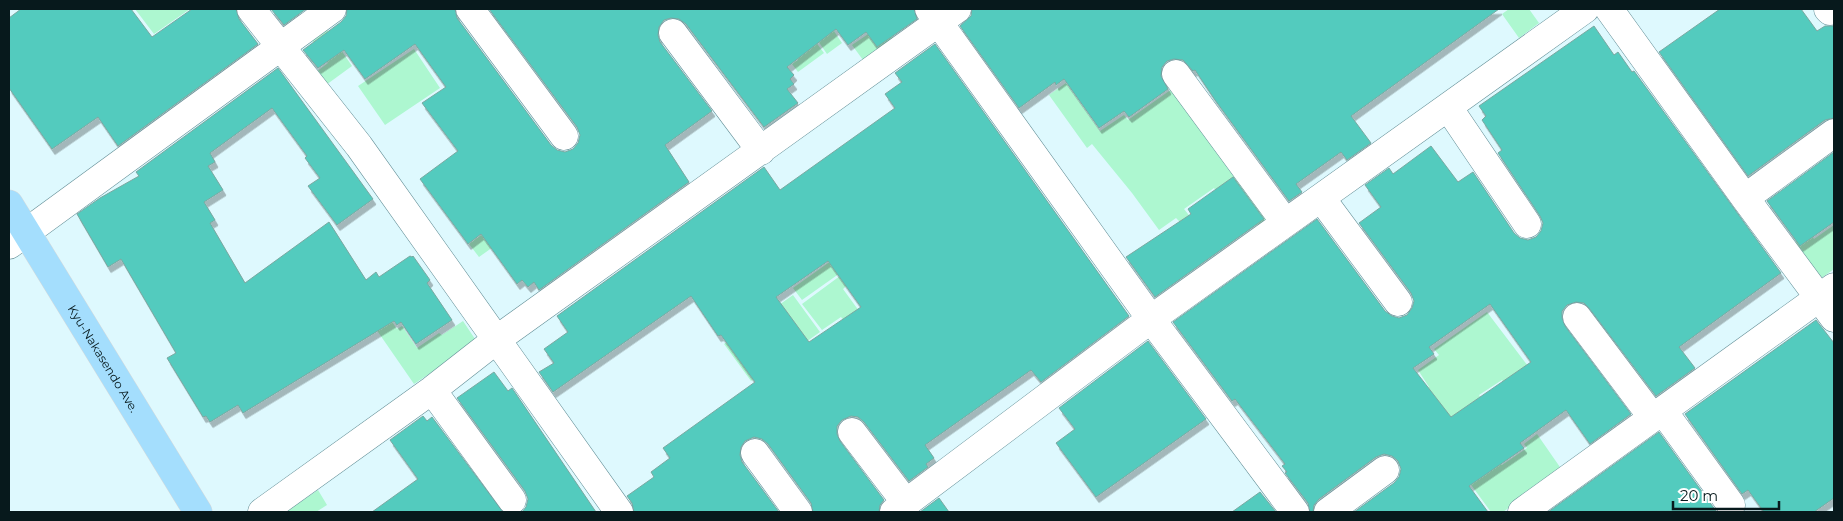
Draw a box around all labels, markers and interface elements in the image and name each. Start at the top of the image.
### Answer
street label: Kyu-Nakasendo Ave. [65,302,142,415]
scale bar [1673,478,1779,510]
text: 20 m [1680,486,1718,505]

